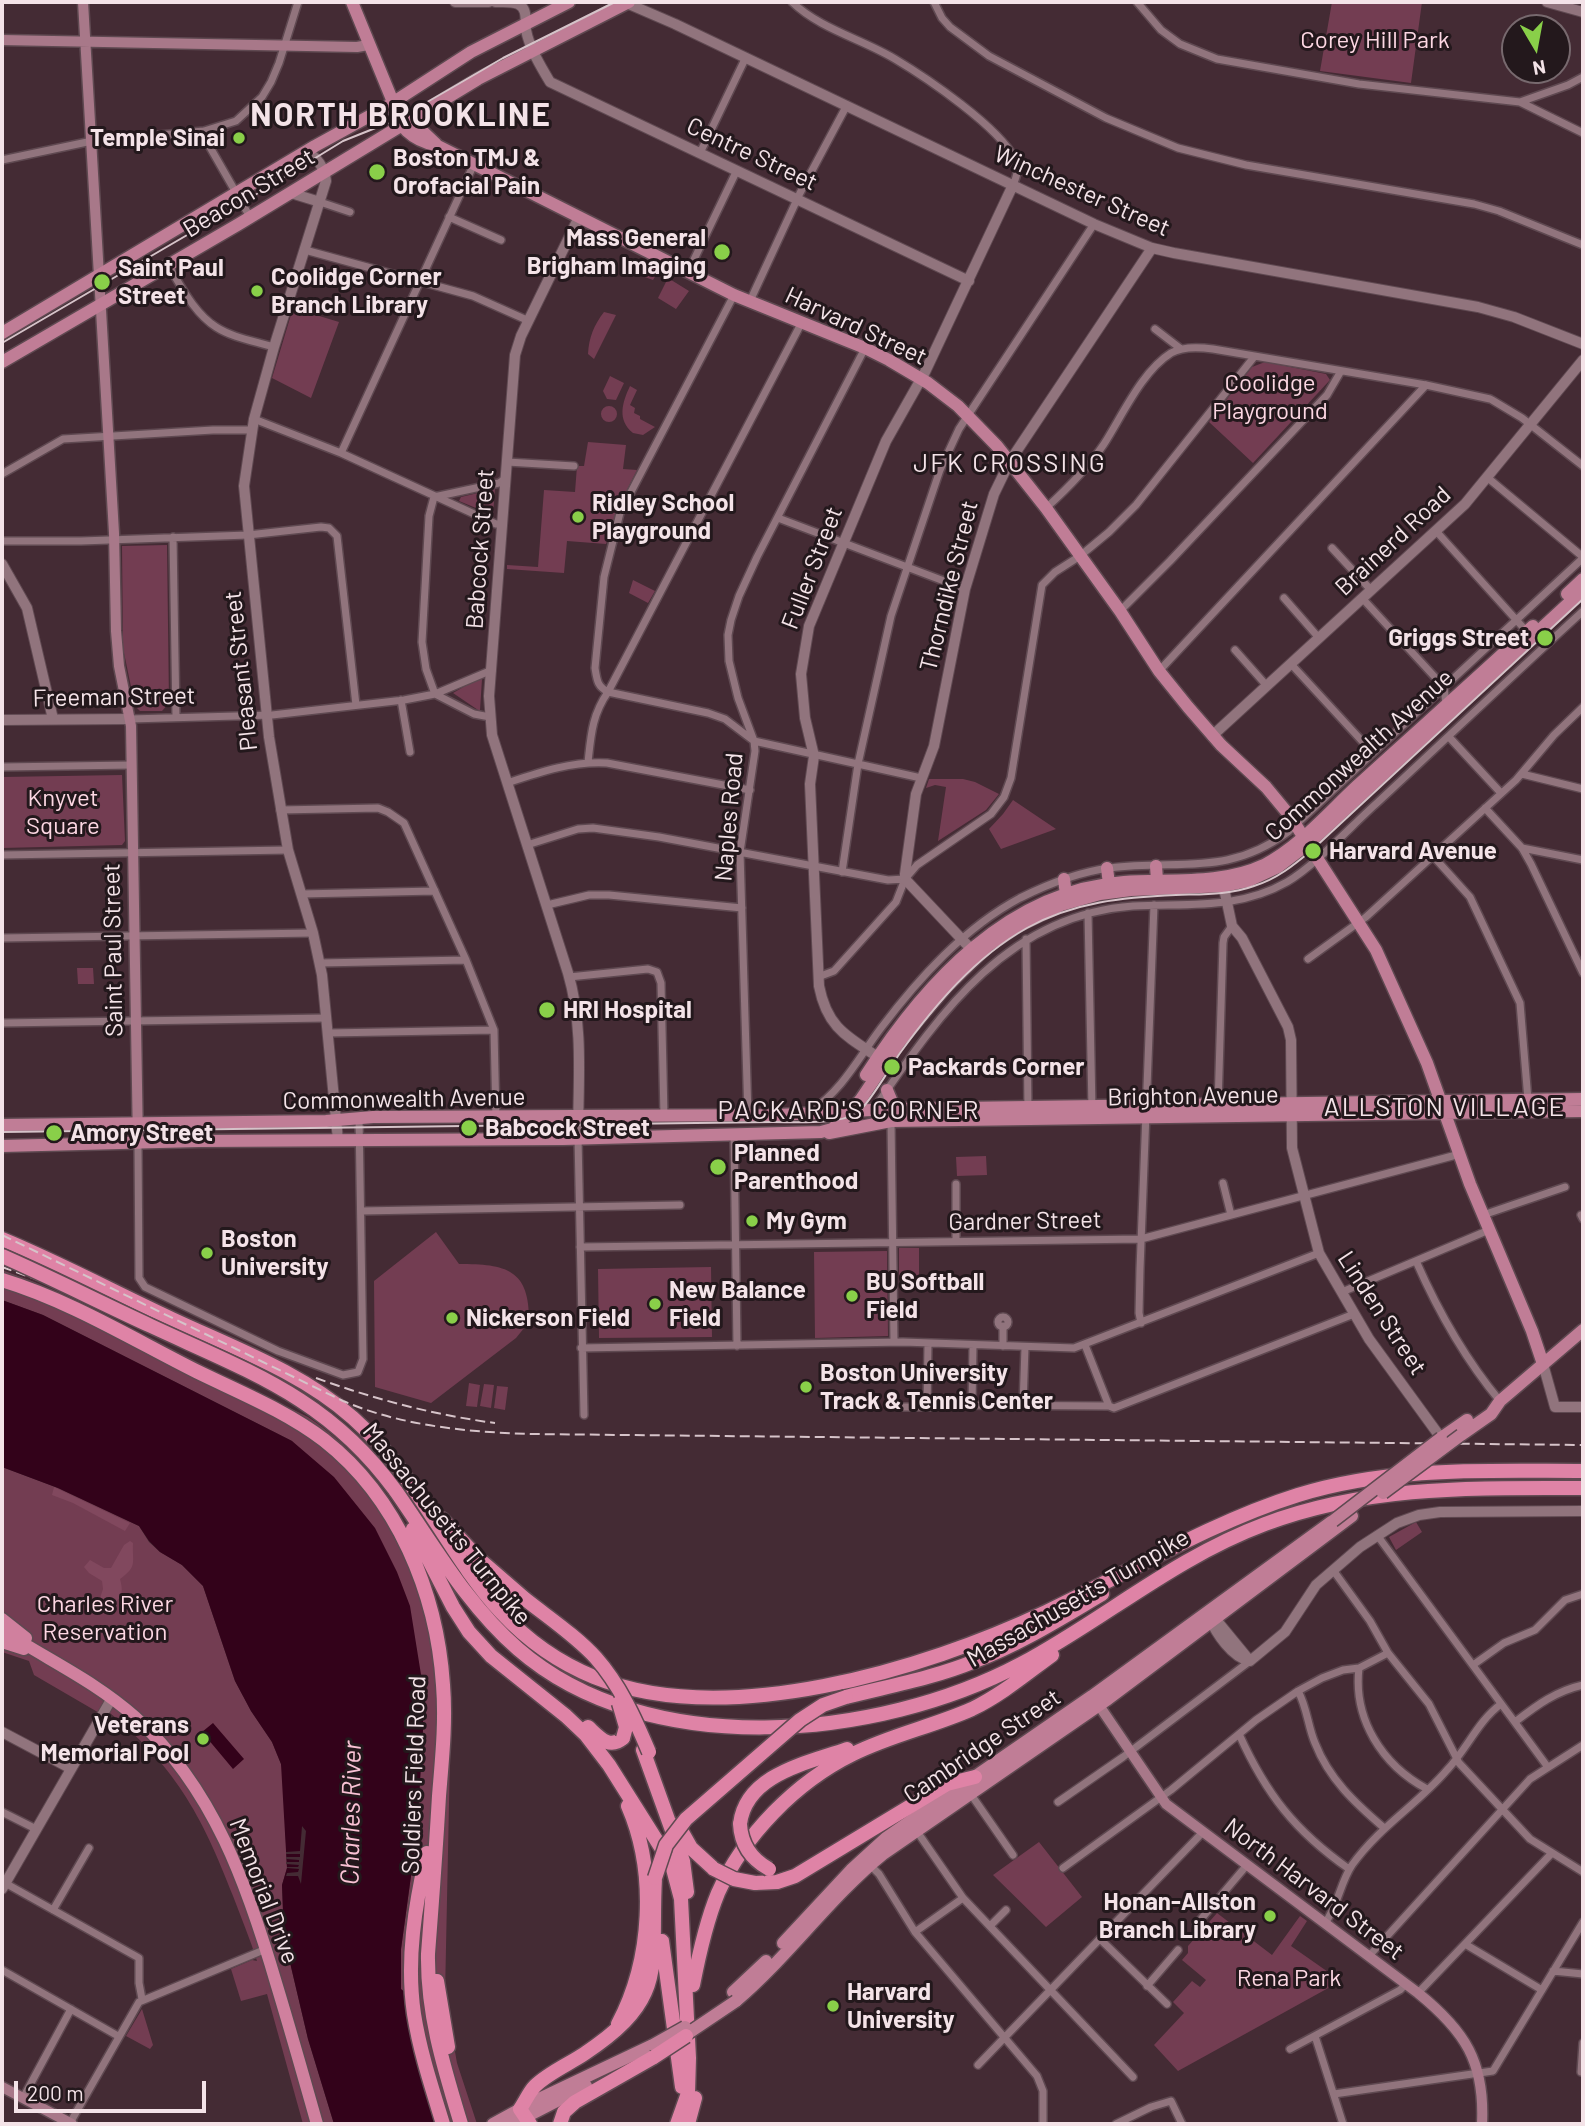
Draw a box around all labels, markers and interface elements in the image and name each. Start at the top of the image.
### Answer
north arrow [1501,14,1571,84]
park label: Corey Hill Park [1300,26,1450,54]
text: N [1531,56,1548,81]
district label: NORTH BROOKLINE [252,96,550,134]
street label: Centre Street [682,111,822,197]
place label: Temple Sinai [90,124,225,152]
marker: Temple Sinai [231,130,247,146]
street label: Winchester Street [990,139,1174,243]
street label: Beacon Street [178,142,320,244]
place label: Boston TMJ & Orofacial Pain [393,144,540,200]
marker: Boston TMJ & Orofacial Pain [367,162,387,182]
place label: Mass General Brigham Imaging [527,224,706,280]
marker: Mass General Brigham Imaging [712,242,732,262]
place label: Saint Paul Street [118,254,224,310]
place label: Coolidge Corner Branch Library [271,263,442,319]
marker: Saint Paul Street [92,272,112,292]
street label: Harvard Street [781,281,931,371]
marker: Coolidge Corner Branch Library [249,283,265,299]
park label: Coolidge Playground [1212,369,1328,425]
district label: JFK CROSSING [915,447,1105,479]
street label: Babcock Street [460,468,500,630]
street label: Brainerd Road [1329,480,1457,602]
place label: Ridley School Playground [592,489,734,545]
street label: Thorndike Street [914,498,984,674]
street label: Fuller Street [775,503,849,633]
marker: Ridley School Playground [570,509,586,525]
street label: Pleasant Street [218,590,264,752]
place label: Griggs Street [1388,624,1529,652]
marker: Griggs Street [1535,628,1555,648]
street label: Commonwealth Avenue [1259,663,1459,847]
street label: Freeman Street [32,681,196,713]
street label: Naples Road [709,751,749,883]
park label: Knyvet Square [26,784,100,840]
place label: Harvard Avenue [1329,837,1497,865]
marker: Harvard Avenue [1303,841,1323,861]
street label: Saint Paul Street [97,863,129,1037]
place label: HRI Hospital [563,996,692,1024]
marker: HRI Hospital [537,1000,557,1020]
place label: Packards Corner [908,1053,1084,1081]
marker: Packards Corner [882,1057,902,1077]
street label: Brighton Avenue [1107,1080,1279,1112]
street label: Commonwealth Avenue [282,1082,526,1116]
district label: ALLSTON VILLAGE [1326,1091,1564,1123]
district label: PACKARD'S CORNER [720,1094,978,1126]
place label: Babcock Street [485,1114,650,1142]
marker: Babcock Street [459,1118,479,1138]
place label: Amory Street [70,1119,213,1147]
marker: Amory Street [44,1123,64,1143]
place label: Planned Parenthood [734,1139,858,1195]
marker: Planned Parenthood [708,1157,728,1177]
street label: Gardner Street [948,1205,1102,1237]
place label: My Gym [766,1207,847,1235]
marker: My Gym [744,1213,760,1229]
place label: Boston University [221,1225,329,1281]
marker: Boston University [199,1245,215,1261]
street label: Linden Street [1331,1246,1433,1380]
place label: BU Softball Field [866,1268,984,1324]
place label: New Balance Field [669,1276,806,1332]
marker: BU Softball Field [844,1288,860,1304]
marker: New Balance Field [647,1296,663,1312]
place label: Nickerson Field [466,1304,630,1332]
marker: Nickerson Field [444,1310,460,1326]
place label: Boston University Track & Tennis Center [820,1359,1053,1415]
marker: Boston University Track & Tennis Center [798,1379,814,1395]
street label: Massachusetts Turnpike [357,1417,537,1631]
street label: Massachusetts Turnpike [962,1523,1194,1673]
park label: Charles River Reservation [37,1590,173,1646]
street label: Soldiers Field Road [396,1675,432,1875]
street label: Cambridge Street [898,1683,1066,1809]
place label: Veterans Memorial Pool [41,1711,189,1767]
marker: Veterans Memorial Pool [195,1731,211,1747]
water label: Charles River [334,1741,368,1885]
street label: North Harvard Street [1218,1812,1410,1966]
street label: Memorial Drive [223,1814,305,1968]
place label: Honan-Allston Branch Library [1099,1888,1256,1944]
marker: Honan-Allston Branch Library [1262,1908,1278,1924]
park label: Rena Park [1237,1964,1341,1992]
place label: Harvard University [847,1978,955,2034]
marker: Harvard University [825,1998,841,2014]
scale bar [18,2066,210,2110]
text: 200 m [27,2080,84,2105]

